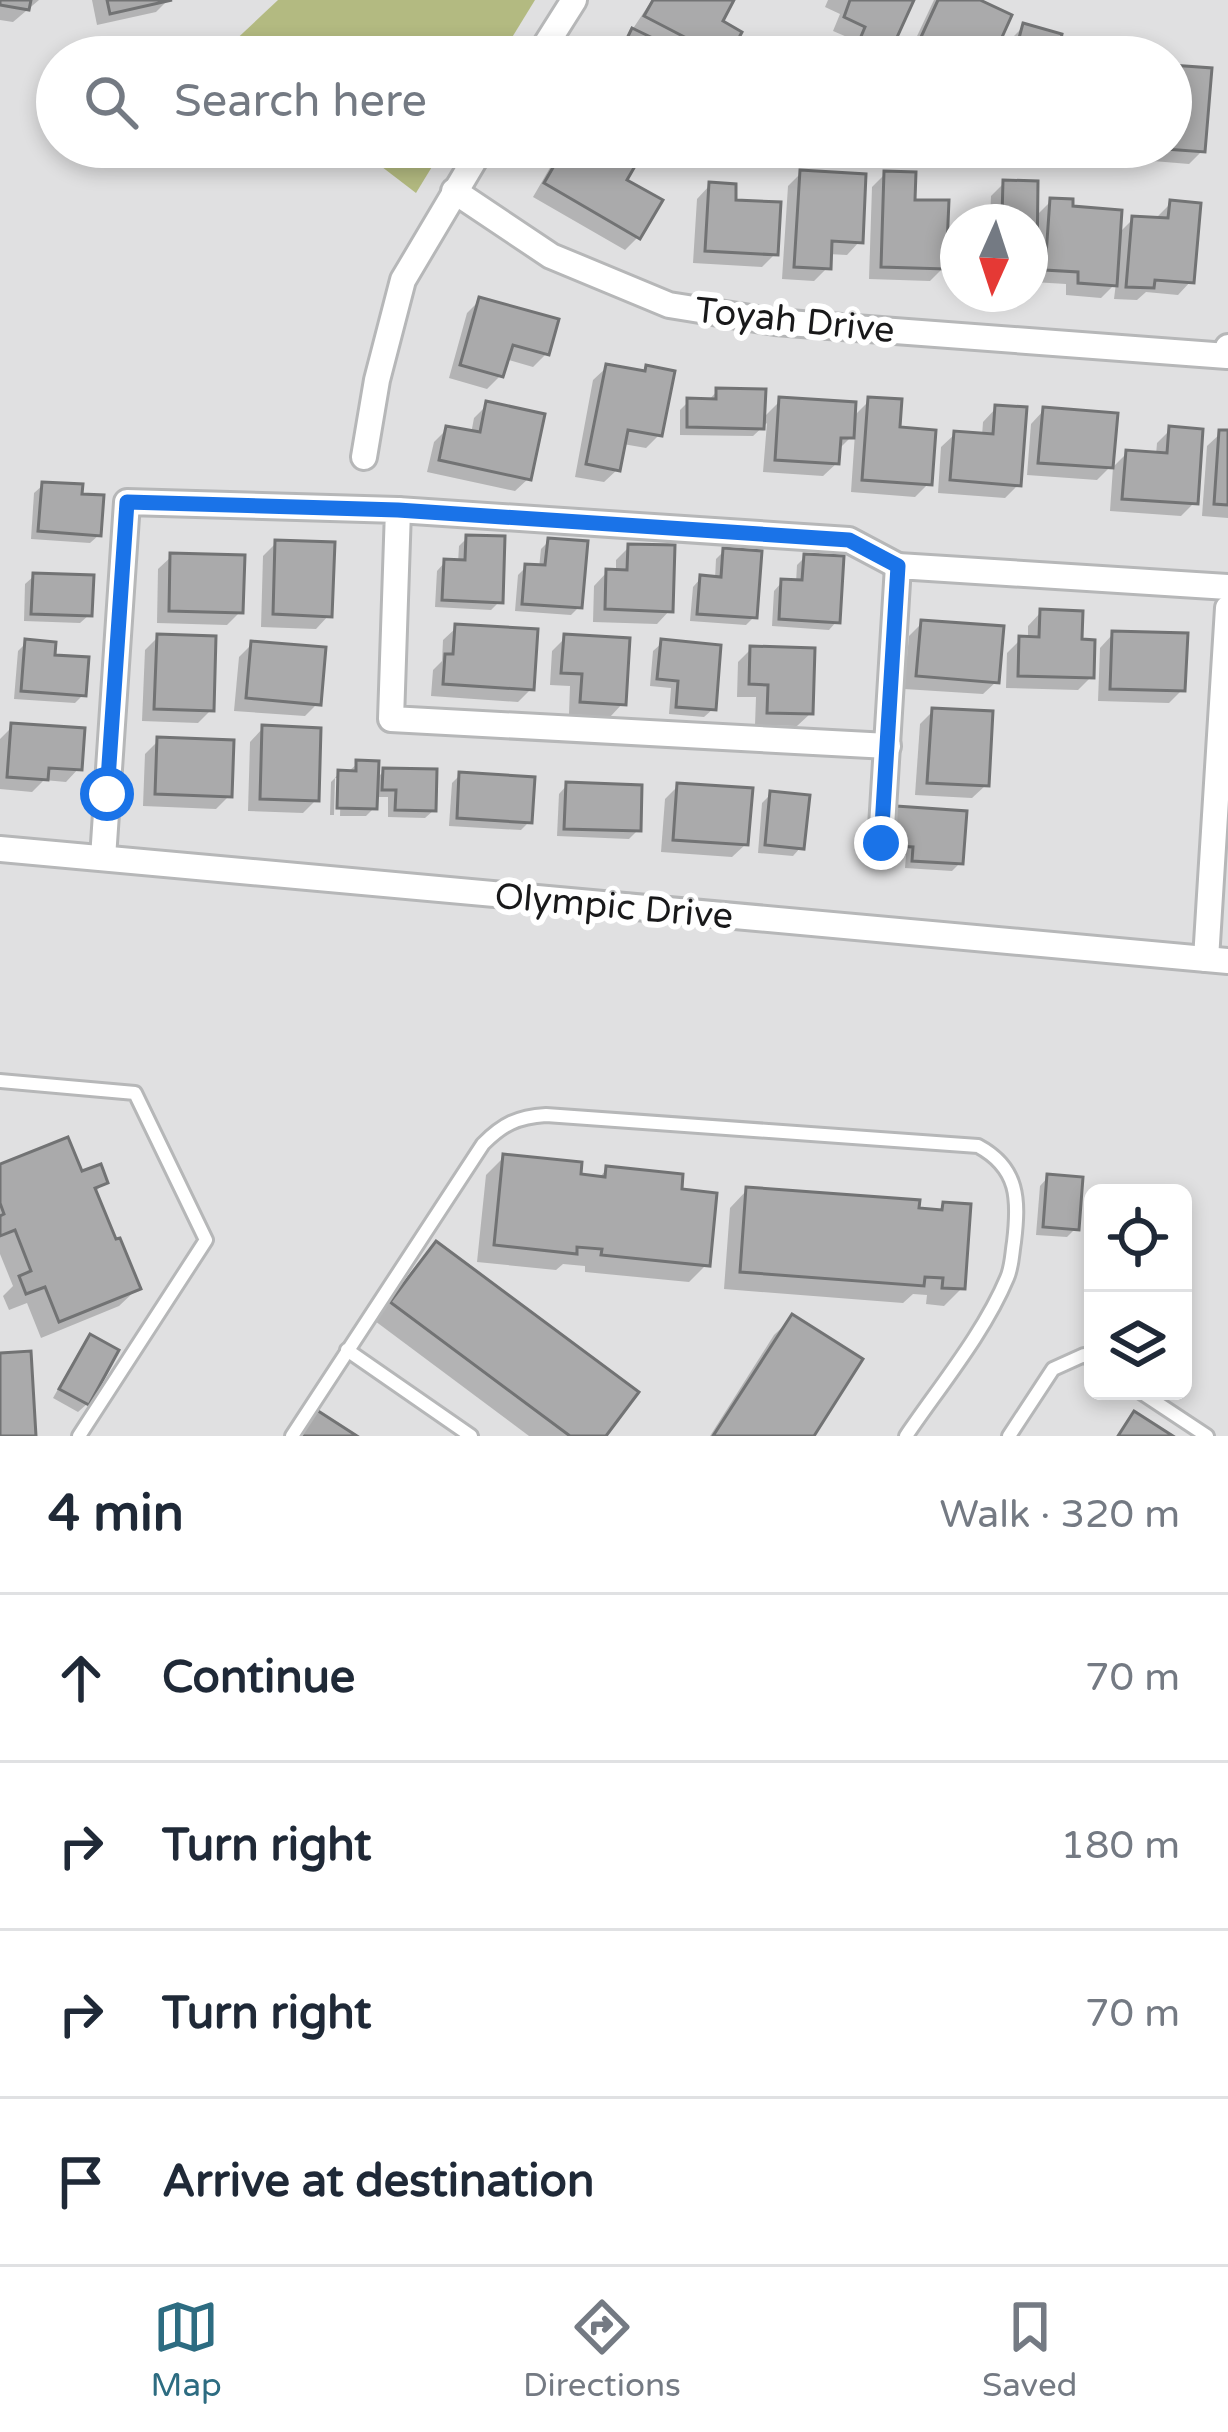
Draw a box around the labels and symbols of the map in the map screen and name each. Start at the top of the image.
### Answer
north arrow [940,204,1048,312]
street label: Toyah Drive [693,289,897,352]
route start [80,767,134,821]
route end [854,816,908,870]
street label: Olympic Drive [493,875,735,938]

